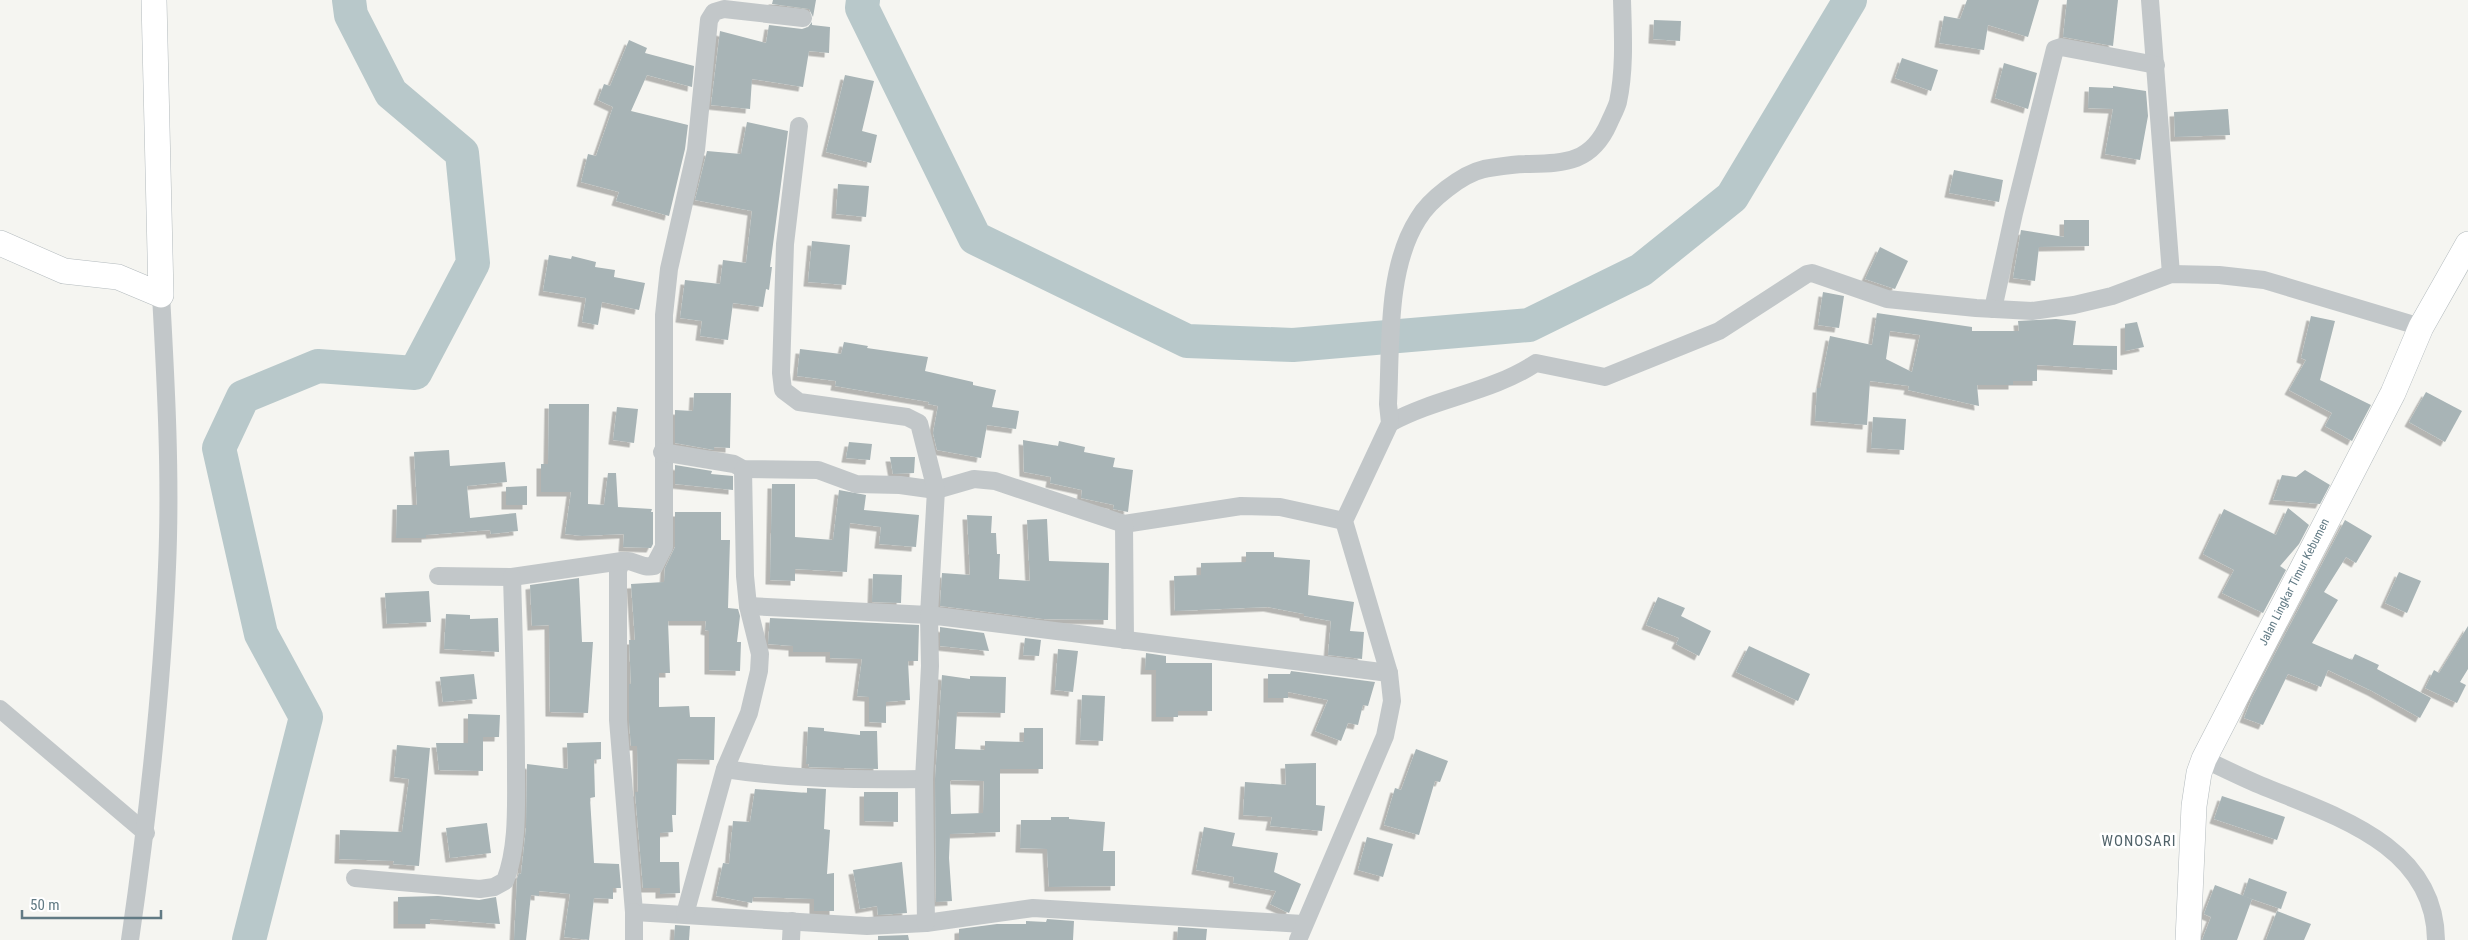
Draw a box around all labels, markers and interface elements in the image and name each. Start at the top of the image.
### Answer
street label: Jalan Lingkar Timur Kebumen [2256,516,2332,648]
district label: WONOSARI [2102,832,2176,850]
scale bar [22,888,161,920]
text: 50 m [30,896,60,914]

